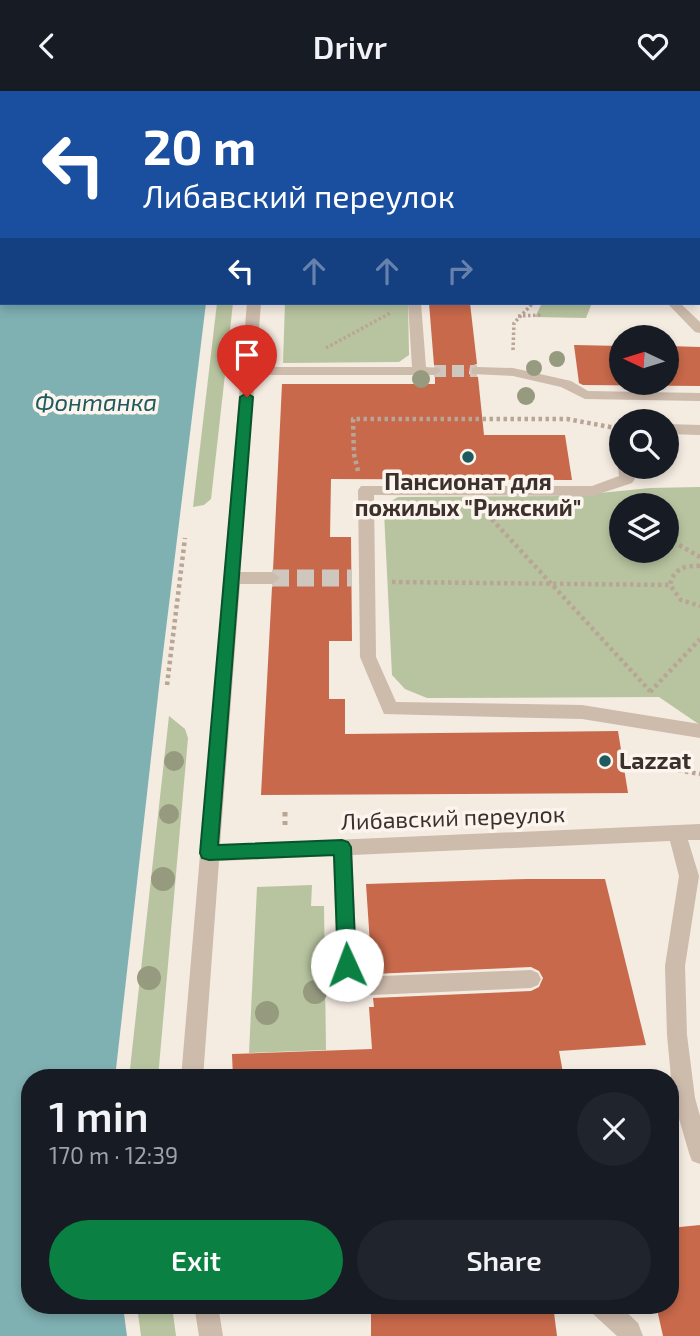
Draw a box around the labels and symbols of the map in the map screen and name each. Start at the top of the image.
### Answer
pin [217,325,277,397]
north arrow [609,325,679,395]
water label: Фонтанка [35,387,157,416]
marker: Пансионат для пожилых "Рижский" [460,449,476,465]
place label: Пансионат для пожилых "Рижский" [355,467,581,521]
place label: Lazzat [619,746,691,774]
marker: Lazzat [597,753,613,769]
street label: Либавский переулок [340,799,565,836]
position arrow [310,928,384,1002]

